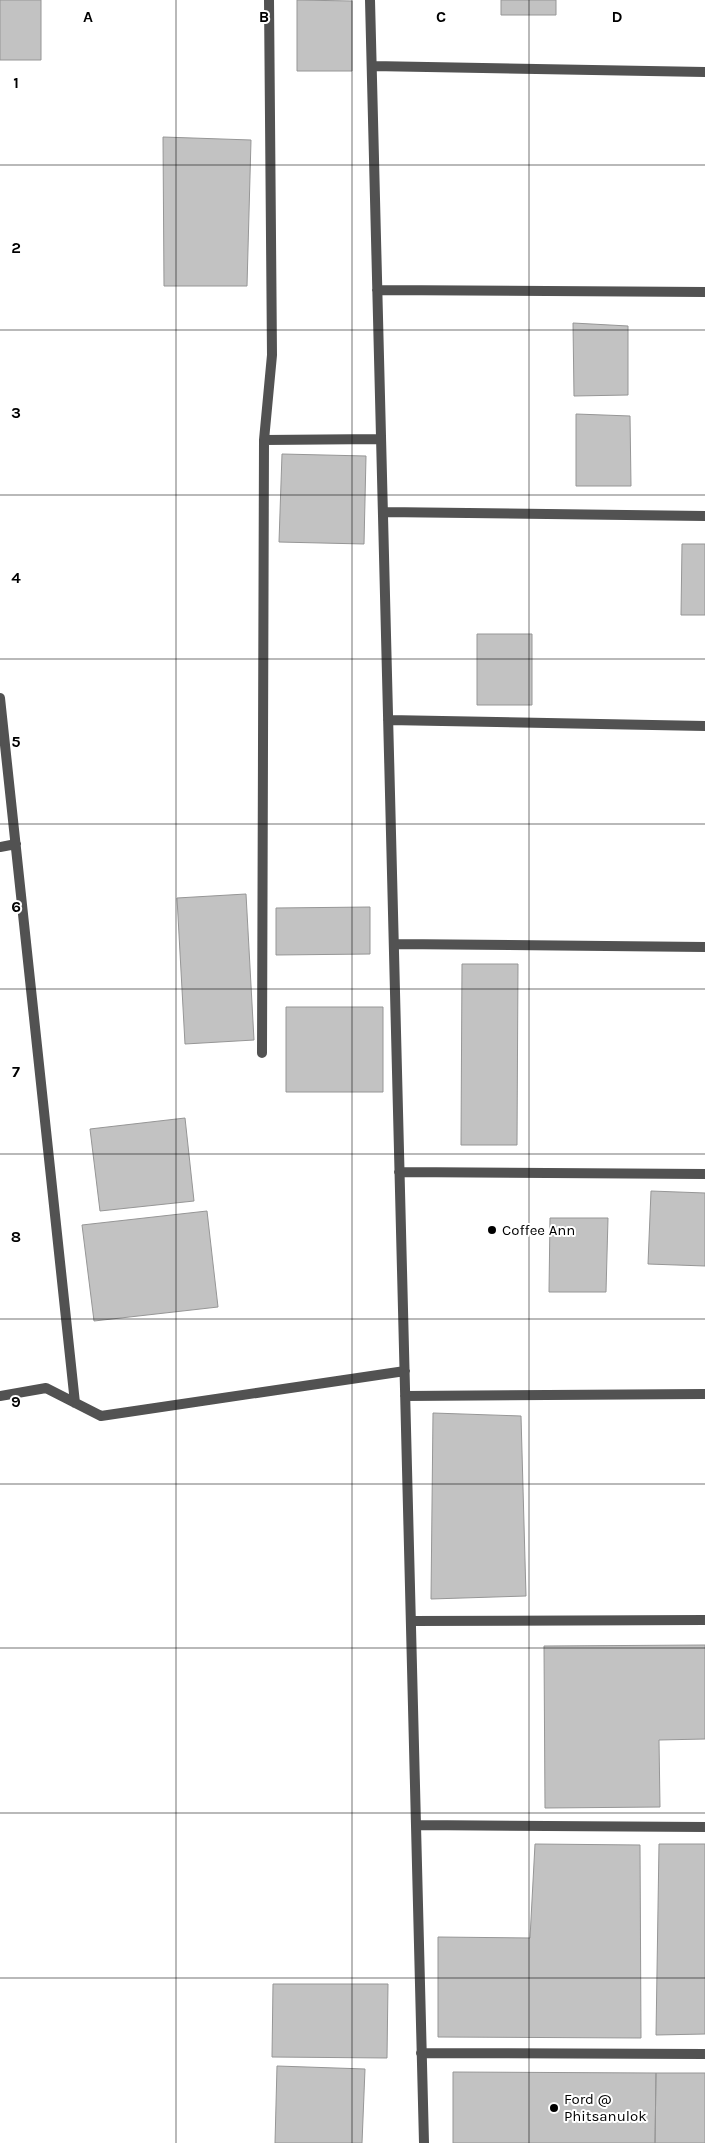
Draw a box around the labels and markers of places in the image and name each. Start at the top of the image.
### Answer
place label: Coffee Ann [502,1221,575,1239]
marker: Coffee Ann [486,1224,498,1236]
place label: Ford @ Phitsanulok [564,2090,647,2125]
marker: Ford @ Phitsanulok [548,2102,560,2114]

